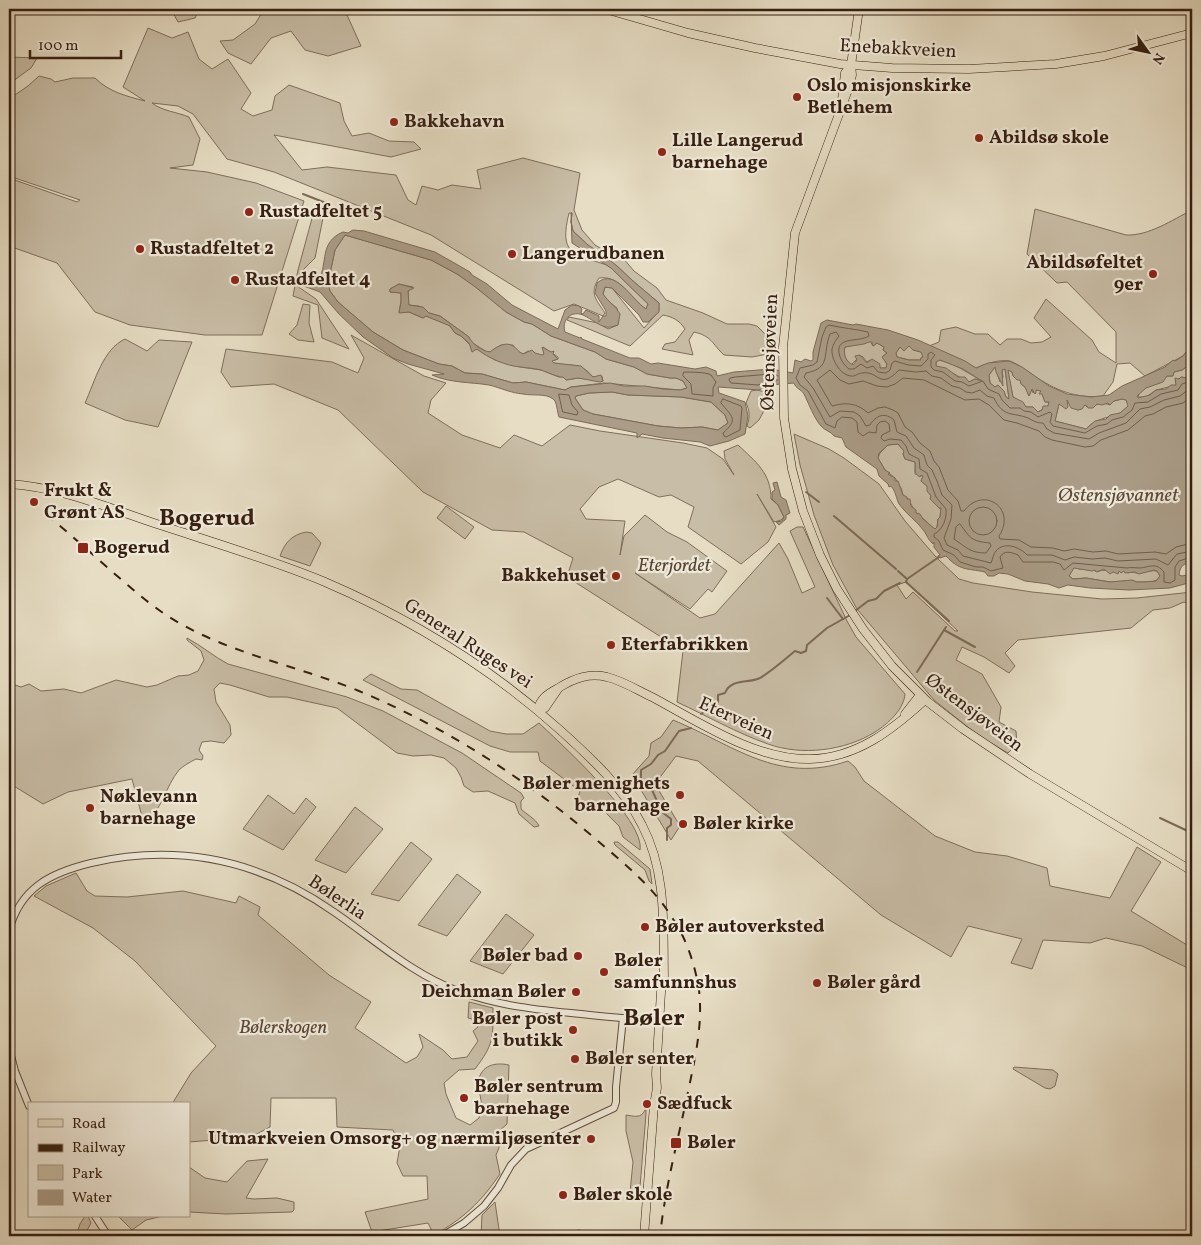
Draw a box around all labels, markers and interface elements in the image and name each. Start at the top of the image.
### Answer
scale bar [30,28,121,60]
north arrow [1124,28,1174,78]
street label: Enebakkveien [839,33,957,65]
text: 100 m [38,36,78,57]
text: N [1147,49,1168,68]
place label: Oslo misjonskirke Betlehem [807,73,971,121]
marker: Oslo misjonskirke Betlehem [791,91,803,103]
place label: Bakkehavn [404,109,505,135]
marker: Bakkehavn [388,116,400,128]
place label: Abildsø skole [989,125,1109,151]
place label: Lille Langerud barnehage [672,128,804,176]
marker: Abildsø skole [973,132,985,144]
marker: Lille Langerud barnehage [656,146,668,158]
place label: Rustadfeltet 5 [259,199,382,225]
marker: Rustadfeltet 5 [243,206,255,218]
place label: Rustadfeltet 2 [150,236,274,262]
place label: Langerudbanen [522,241,665,267]
marker: Rustadfeltet 2 [134,243,146,255]
marker: Langerudbanen [506,248,518,260]
place label: Abildsøfeltet 9er [1026,250,1143,298]
place label: Rustadfeltet 4 [245,267,370,293]
marker: Abildsøfeltet 9er [1147,268,1159,280]
marker: Rustadfeltet 4 [229,274,241,286]
street label: Østensjøveien [755,293,785,411]
place label: Frukt & Grønt AS [44,478,125,526]
water label: Østensjøvannet [1058,482,1179,510]
marker: Frukt & Grønt AS [28,496,40,508]
district label: Bogerud [159,502,255,536]
place label: Bogerud [94,535,170,561]
marker: Bogerud [76,541,90,555]
park label: Eterjordet [637,553,711,579]
place label: Bakkehuset [501,563,606,589]
marker: Bakkehuset [610,570,622,582]
street label: General Ruges vei [399,593,538,695]
place label: Eterfabrikken [621,632,749,658]
marker: Eterfabrikken [605,639,617,651]
street label: Østensjøveien [919,667,1029,759]
street label: Eterveien [694,691,778,747]
place label: Bøler menighets barnehage [522,771,670,819]
place label: Nøklevann barnehage [100,784,198,832]
marker: Bøler menighets barnehage [674,789,686,801]
marker: Nøklevann barnehage [84,802,96,814]
place label: Bøler kirke [693,811,794,837]
marker: Bøler kirke [677,818,689,830]
street label: Bølerlia [303,869,371,927]
place label: Bøler autoverksted [655,914,825,940]
marker: Bøler autoverksted [639,921,651,933]
place label: Bøler bad [482,943,568,969]
place label: Bøler samfunnshus [614,948,737,996]
marker: Bøler bad [572,950,584,962]
marker: Bøler samfunnshus [598,966,610,978]
place label: Bøler gård [827,970,921,996]
marker: Bøler gård [811,977,823,989]
place label: Deichman Bøler [421,979,566,1005]
marker: Deichman Bøler [570,986,582,998]
district label: Bøler [623,1002,685,1036]
place label: Bøler post i butikk [472,1006,563,1054]
park label: Bølerskogen [239,1015,327,1041]
marker: Bøler post i butikk [567,1024,579,1036]
place label: Bøler senter [585,1046,694,1072]
marker: Bøler senter [569,1053,581,1065]
place label: Bøler sentrum barnehage [474,1074,604,1122]
place label: Sædfuck [657,1091,733,1117]
marker: Bøler sentrum barnehage [458,1092,470,1104]
marker: Sædfuck [641,1098,653,1110]
legend [28,1102,190,1218]
text: Road [72,1114,106,1135]
place label: Utmarkveien Omsorg+ og nærmiljøsenter [208,1126,581,1152]
place label: Bøler [687,1130,736,1156]
marker: Utmarkveien Omsorg+ og nærmiljøsenter [585,1133,597,1145]
marker: Bøler [669,1136,683,1150]
text: Railway [72,1138,125,1159]
text: Park [72,1164,103,1185]
place label: Bøler skole [573,1182,673,1208]
text: Water [72,1188,112,1209]
marker: Bøler skole [557,1189,569,1201]

